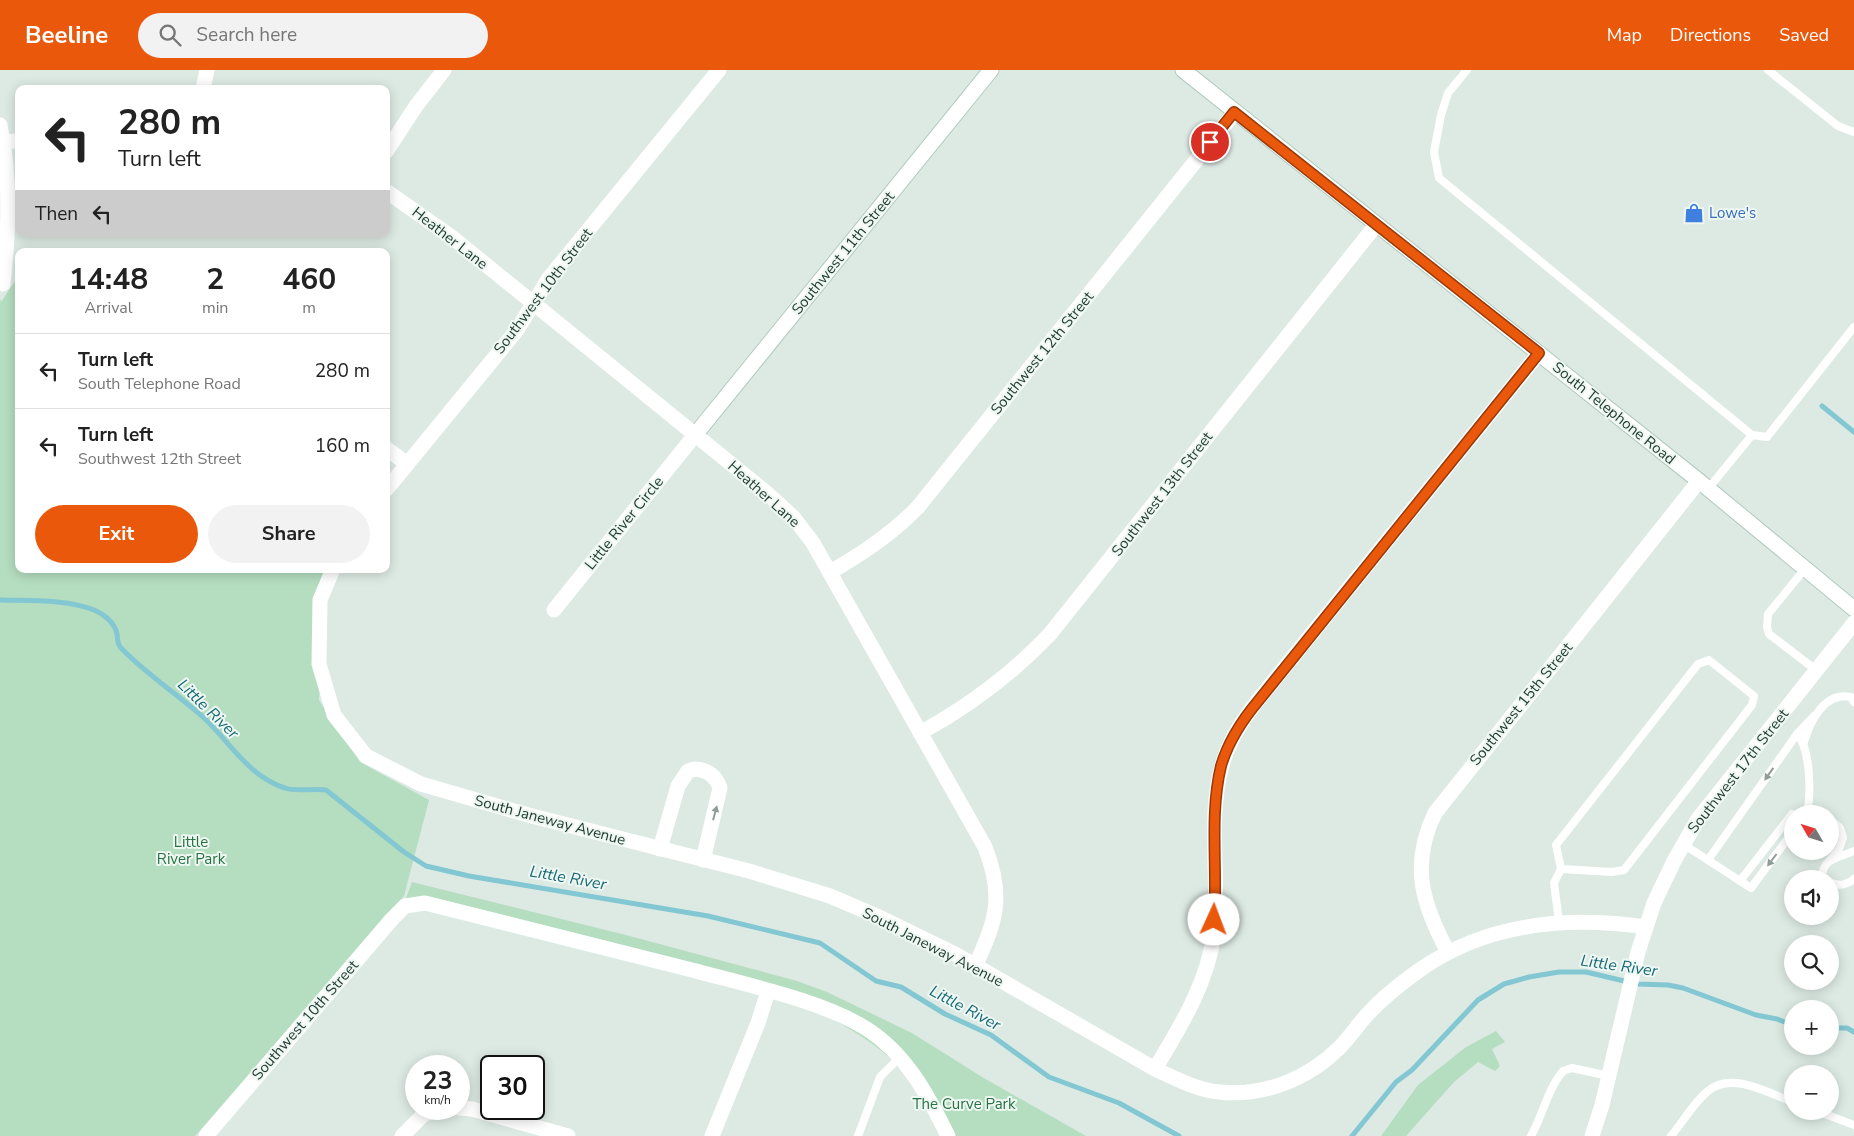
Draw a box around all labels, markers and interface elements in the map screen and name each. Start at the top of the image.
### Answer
search box [138,13,488,58]
text: Beeline [25,19,108,51]
icon: search [156,21,184,49]
text: Search here [196,22,297,48]
text: Map [1607,23,1642,47]
text: Directions [1670,23,1751,47]
text: Saved [1779,23,1829,47]
text: 280 m [118,99,221,146]
icon: left [35,105,100,170]
pin [1189,121,1231,163]
icon: arrive [1196,128,1224,156]
text: Turn left [118,144,201,174]
street label: Southwest 11th Street [787,187,899,319]
icon: left [88,200,116,228]
text: Then [35,201,78,227]
street label: Heather Lane [408,202,492,274]
shop icon: Lowe's [1683,202,1705,224]
place label: Lowe's [1709,203,1756,223]
street label: Southwest 10th Street [489,223,597,358]
text: 14:48 [69,259,148,300]
text: 2 [206,259,224,300]
text: 460 [282,259,336,300]
street label: Southwest 12th Street [986,287,1098,419]
text: Arrival [84,297,133,319]
text: min [202,297,228,319]
text: m [302,297,316,319]
text: Turn left [78,347,153,373]
icon: left [35,357,63,385]
street label: South Telephone Road [1548,357,1680,469]
text: 280 m [315,358,370,384]
text: South Telephone Road [78,373,241,395]
text: Turn left [78,422,153,448]
street label: Southwest 13th Street [1107,427,1217,560]
icon: left [35,432,63,460]
text: 160 m [315,433,370,459]
text: Southwest 12th Street [78,448,241,470]
street label: Heather Lane [724,456,804,532]
street label: Little River Circle [580,472,668,574]
button: Exit [35,505,198,563]
button: Share [208,505,370,563]
street label: Southwest 15th Street [1465,638,1577,770]
water label: Little River [173,674,244,745]
street label: Southwest 17th Street [1683,704,1793,837]
one-way arrow [1764,767,1774,781]
street label: South Janeway Avenue [472,790,628,850]
one-way arrow [711,805,719,820]
north arrow [1784,805,1839,860]
map controls [1784,805,1839,1120]
park label: Little River Park [157,832,226,869]
one-way arrow [1766,853,1777,866]
water label: Little River [528,860,609,896]
button: sound [1784,870,1839,925]
position arrow [1187,893,1239,945]
street label: South Janeway Avenue [859,903,1007,991]
button: search [1784,935,1839,990]
water label: Little River [1579,950,1660,982]
street label: Southwest 10th Street [247,955,363,1084]
water label: Little River [926,980,1005,1036]
button: + [1784,1000,1839,1055]
speed limit sign: 30 [480,1055,545,1120]
text: 23 [422,1064,453,1098]
button: − [1784,1065,1839,1120]
text: km/h [424,1092,451,1108]
park label: The Curve Park [913,1094,1016,1114]

